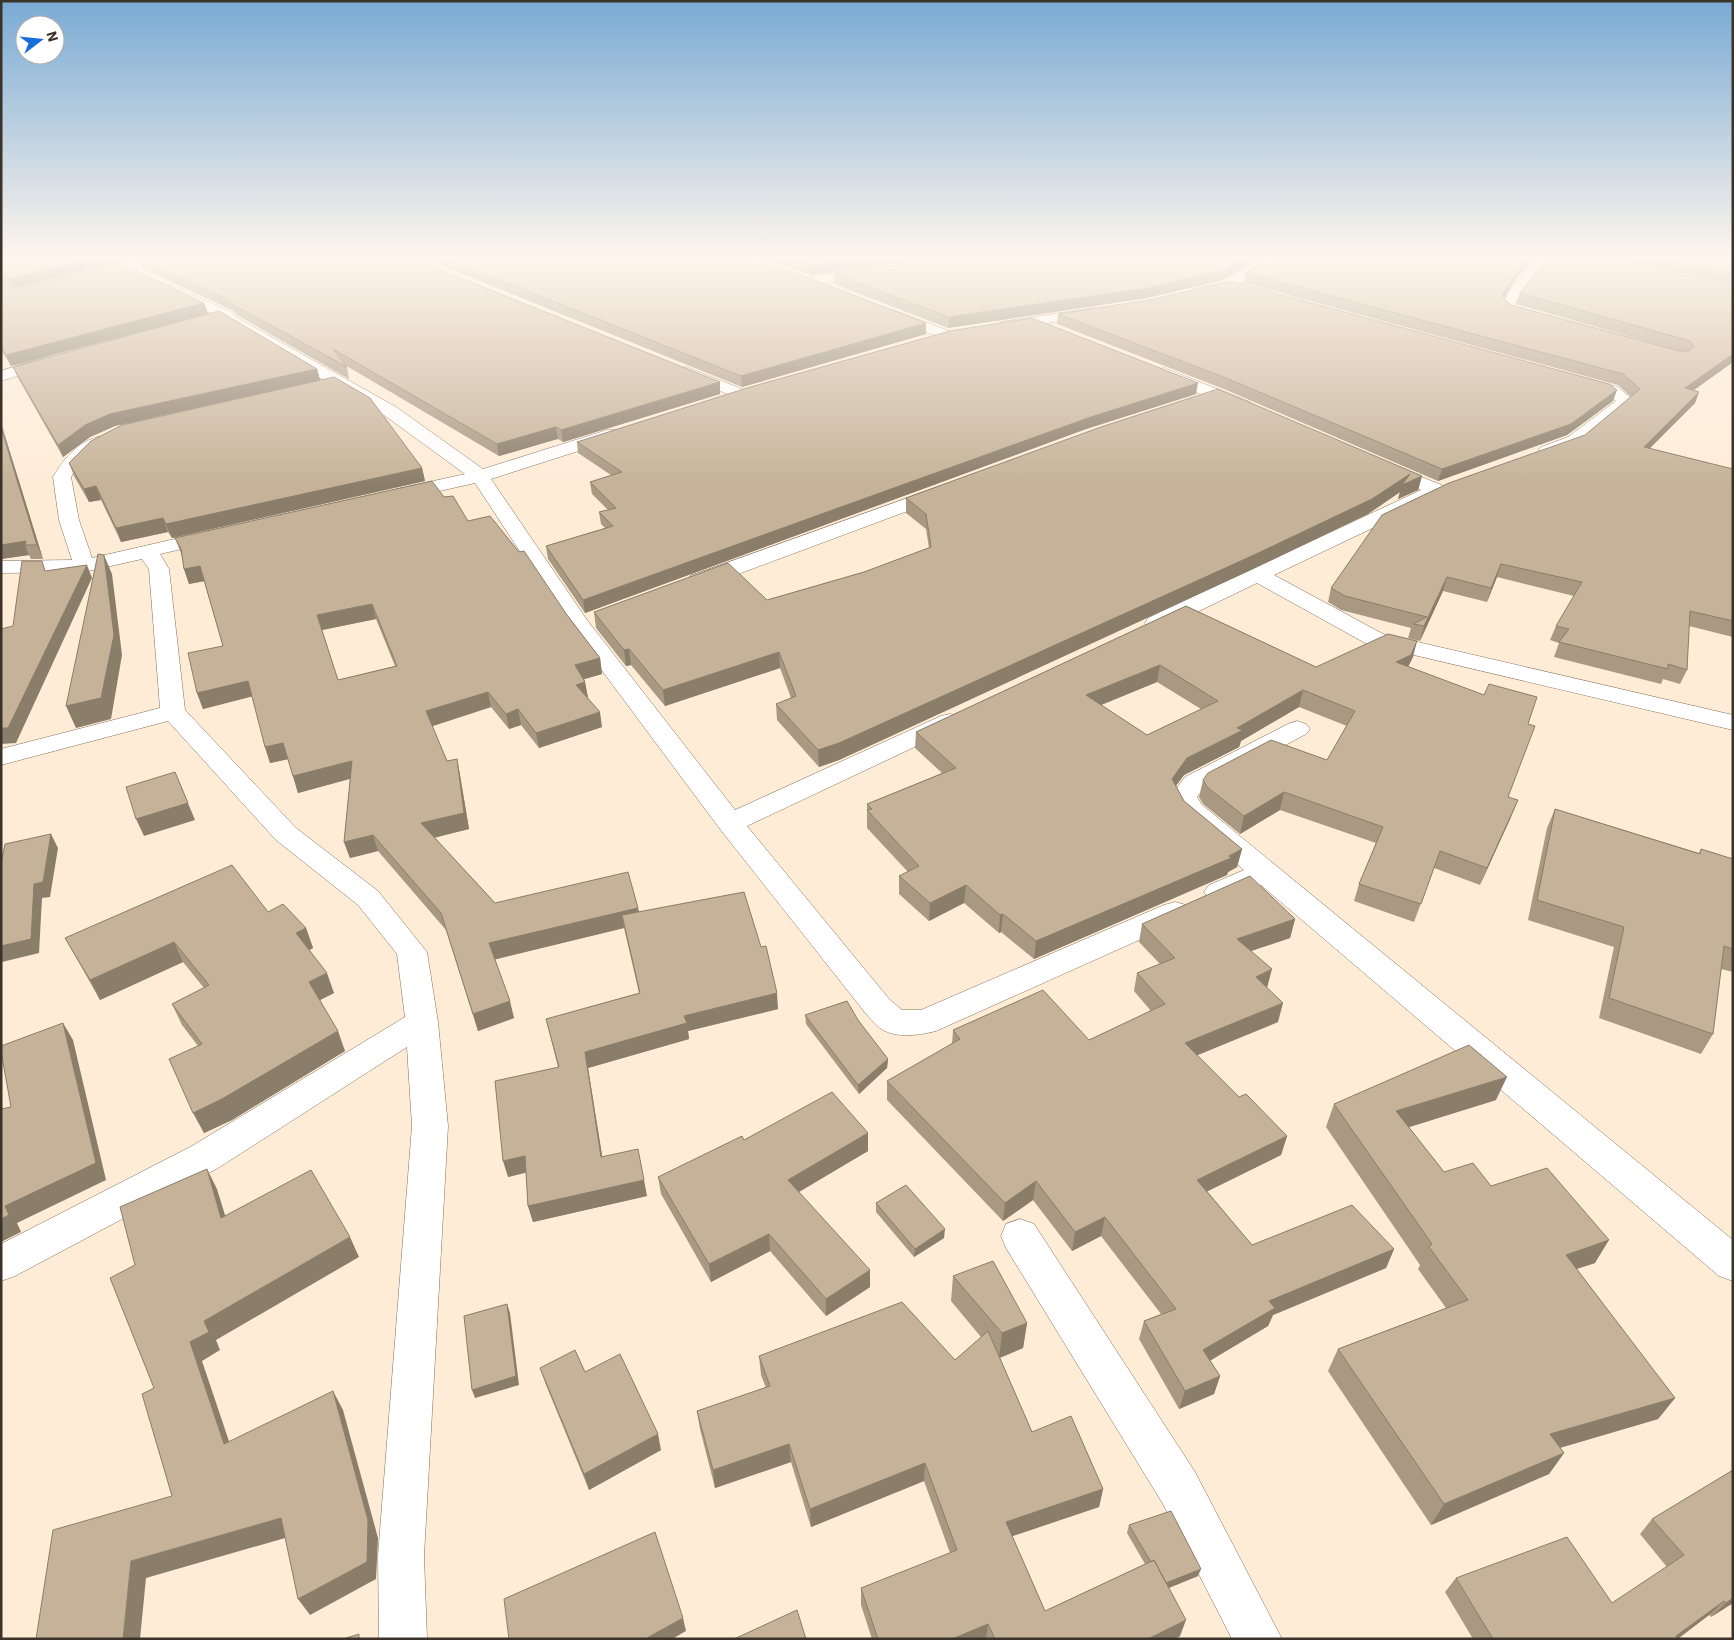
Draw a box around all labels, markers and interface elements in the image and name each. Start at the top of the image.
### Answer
north arrow [15,15,65,65]
text: N [42,29,63,44]

